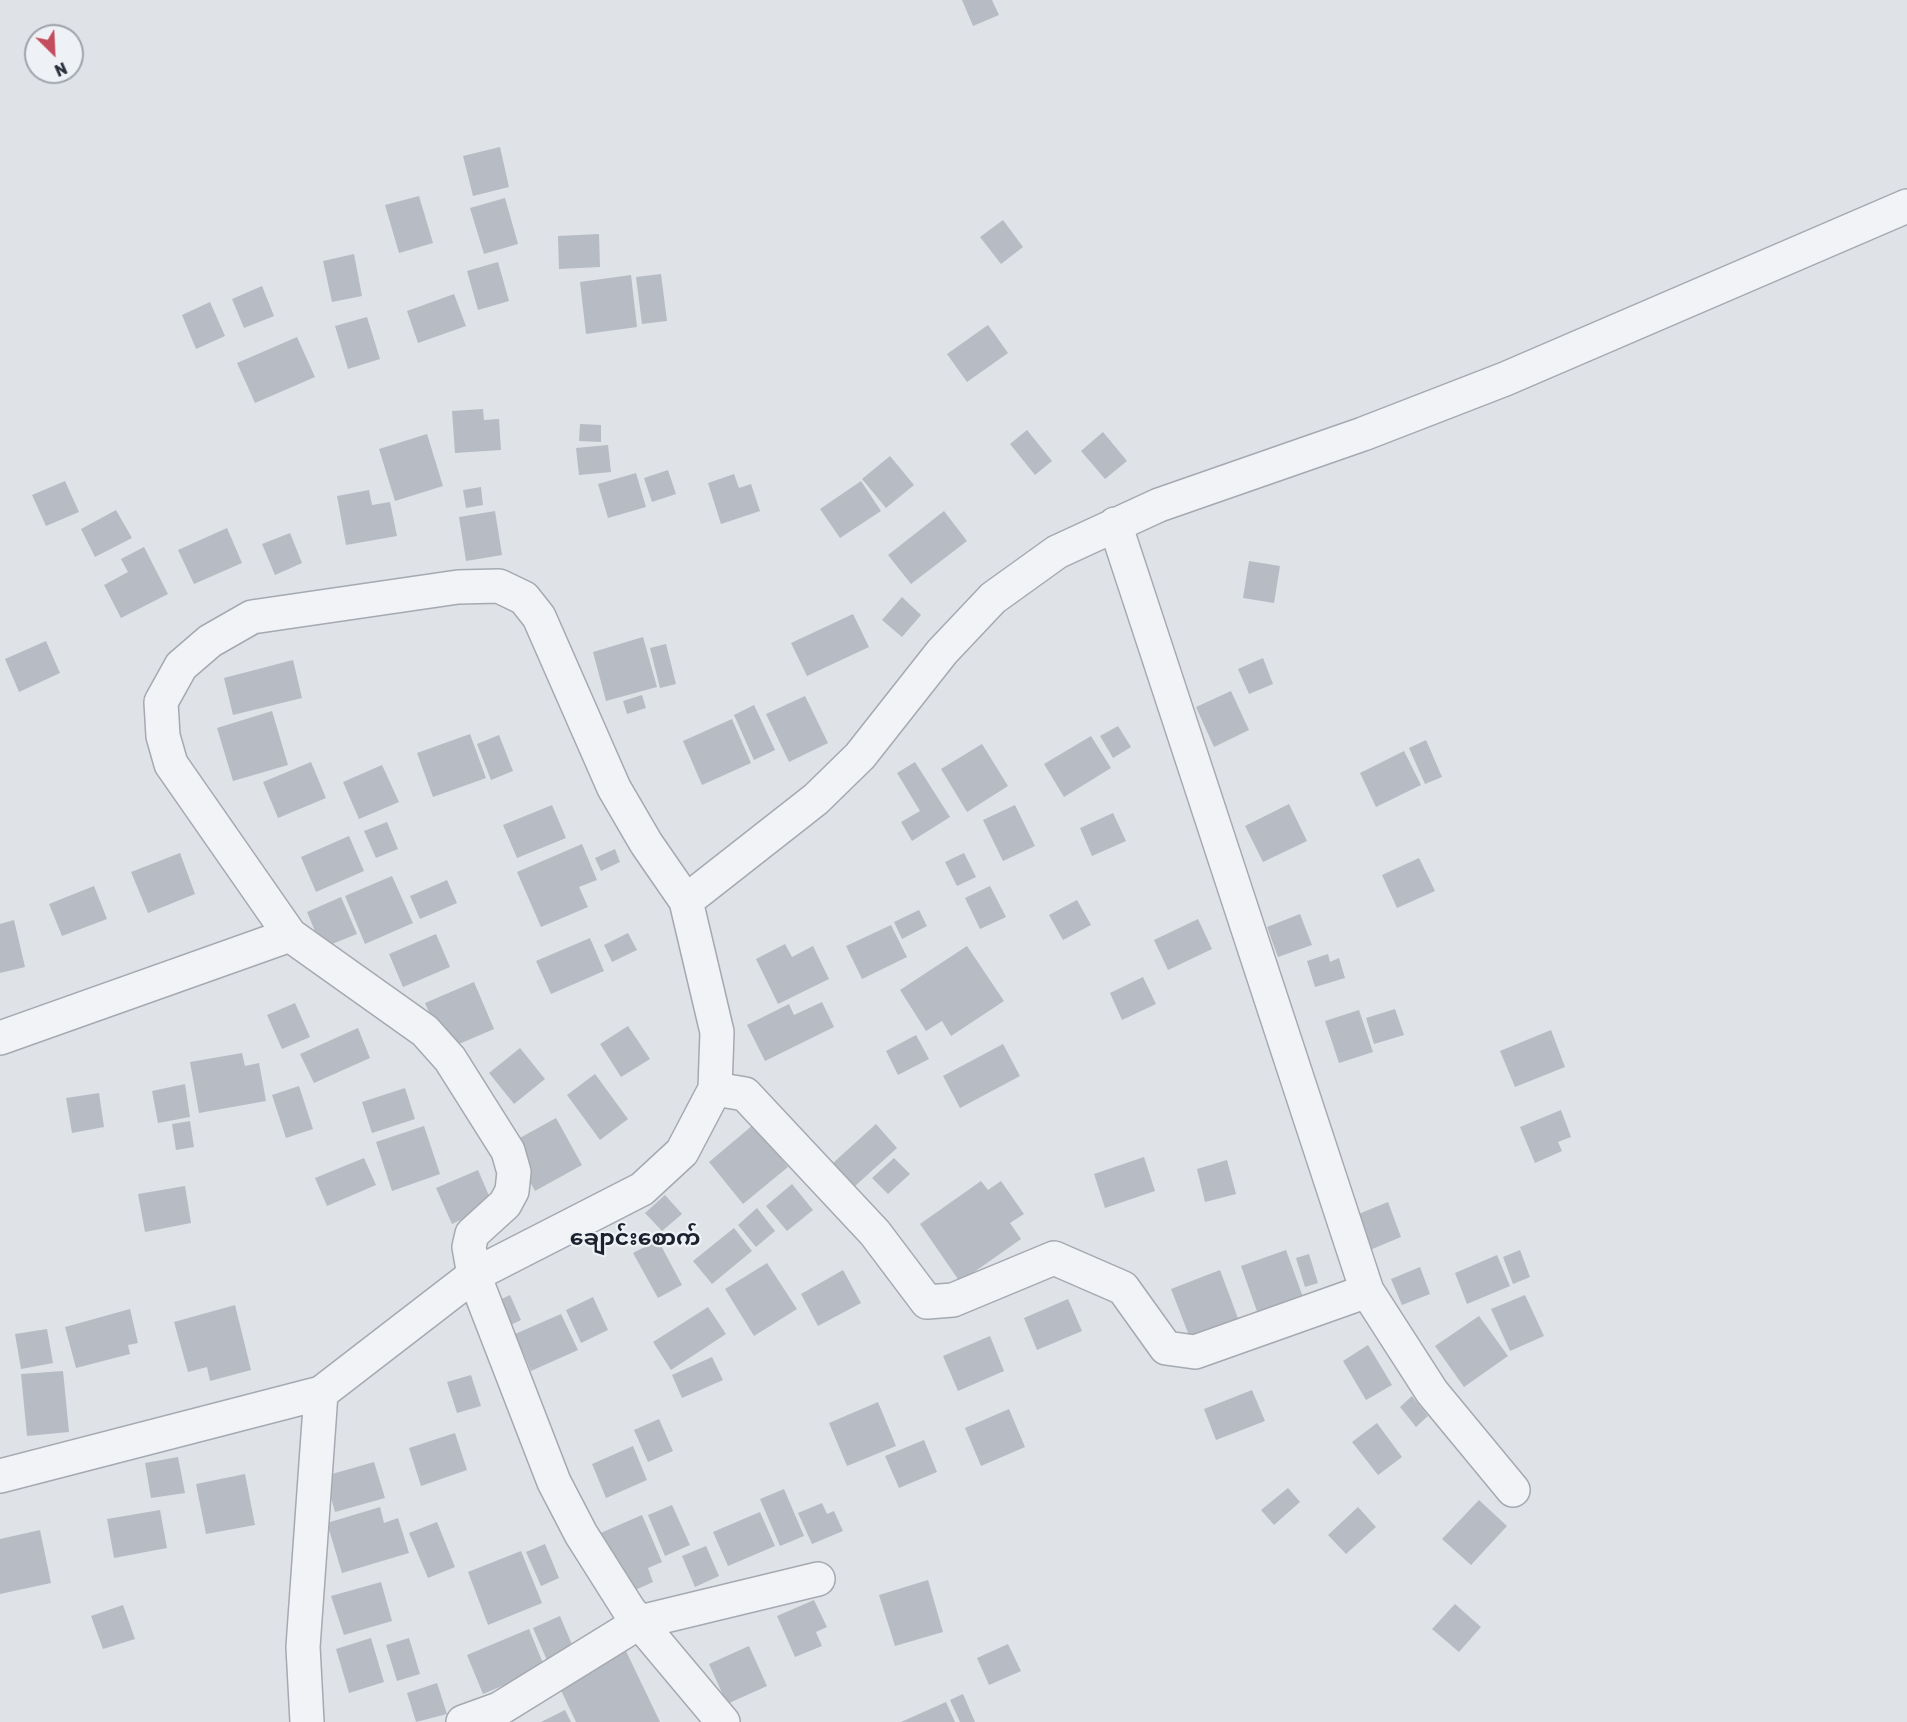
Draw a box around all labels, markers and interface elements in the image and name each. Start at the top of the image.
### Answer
north arrow [24,24,84,84]
text: N [52,58,70,80]
district label: ချောင်းစောက် [570,1226,700,1252]

